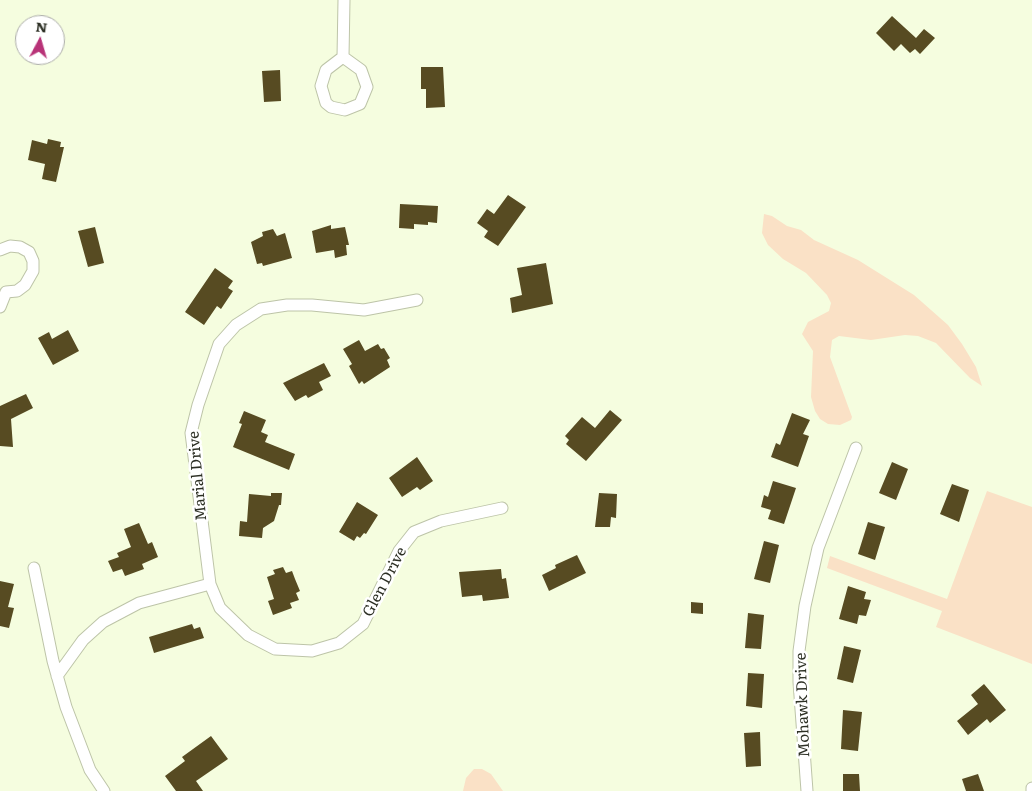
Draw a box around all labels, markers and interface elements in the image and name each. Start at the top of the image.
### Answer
north arrow [15,15,65,65]
text: N [35,16,48,37]
street label: Marial Drive [185,430,211,522]
street label: Glen Drive [359,544,411,620]
street label: Mohawk Drive [792,652,814,758]

